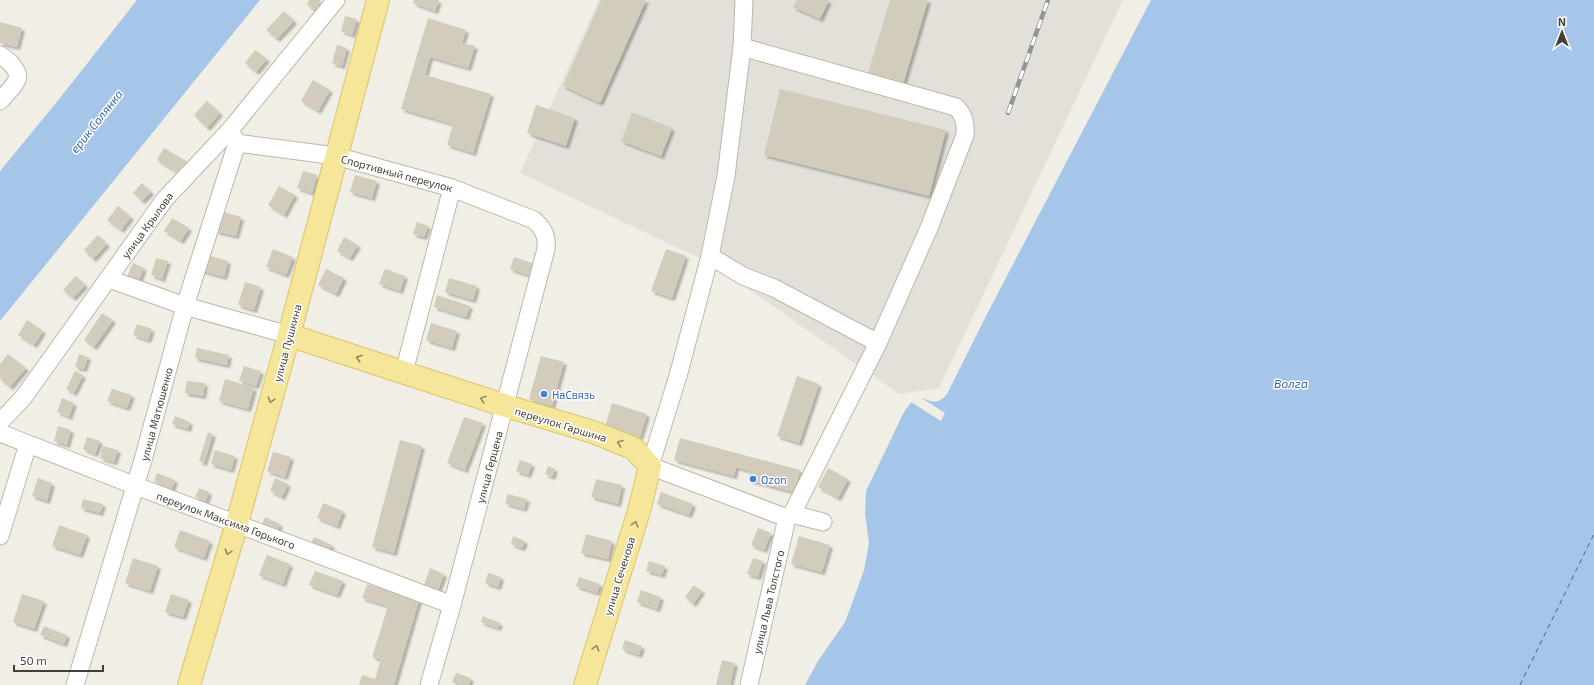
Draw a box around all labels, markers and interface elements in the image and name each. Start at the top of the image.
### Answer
north arrow [1542,12,1582,52]
text: N [1558,15,1566,28]
water label: ерик Солянка [67,87,125,155]
street label: Спортивный переулок [340,152,454,195]
street label: улица Крылова [119,189,176,261]
street label: улица Пушкина [270,303,305,384]
one-way arrow [356,354,363,362]
street label: улица Матюшенко [137,366,176,462]
water label: Волга [1274,376,1308,390]
place label: НаСвязь [552,388,595,401]
marker: НаСвязь [539,389,549,399]
one-way arrow [479,395,486,403]
one-way arrow [267,396,276,403]
street label: переулок Гаршина [513,404,609,445]
street label: улица Герцена [473,429,506,505]
one-way arrow [616,439,623,447]
place label: Ozon [761,473,787,486]
marker: Ozon [748,474,758,484]
street label: переулок Максима Горького [154,489,297,552]
one-way arrow [630,520,639,527]
street label: улица Сеченова [601,535,638,617]
one-way arrow [224,548,233,555]
street label: улица Льва Толстого [750,549,787,656]
one-way arrow [591,644,600,651]
scale bar [14,647,103,673]
text: 50 m [20,653,47,667]

